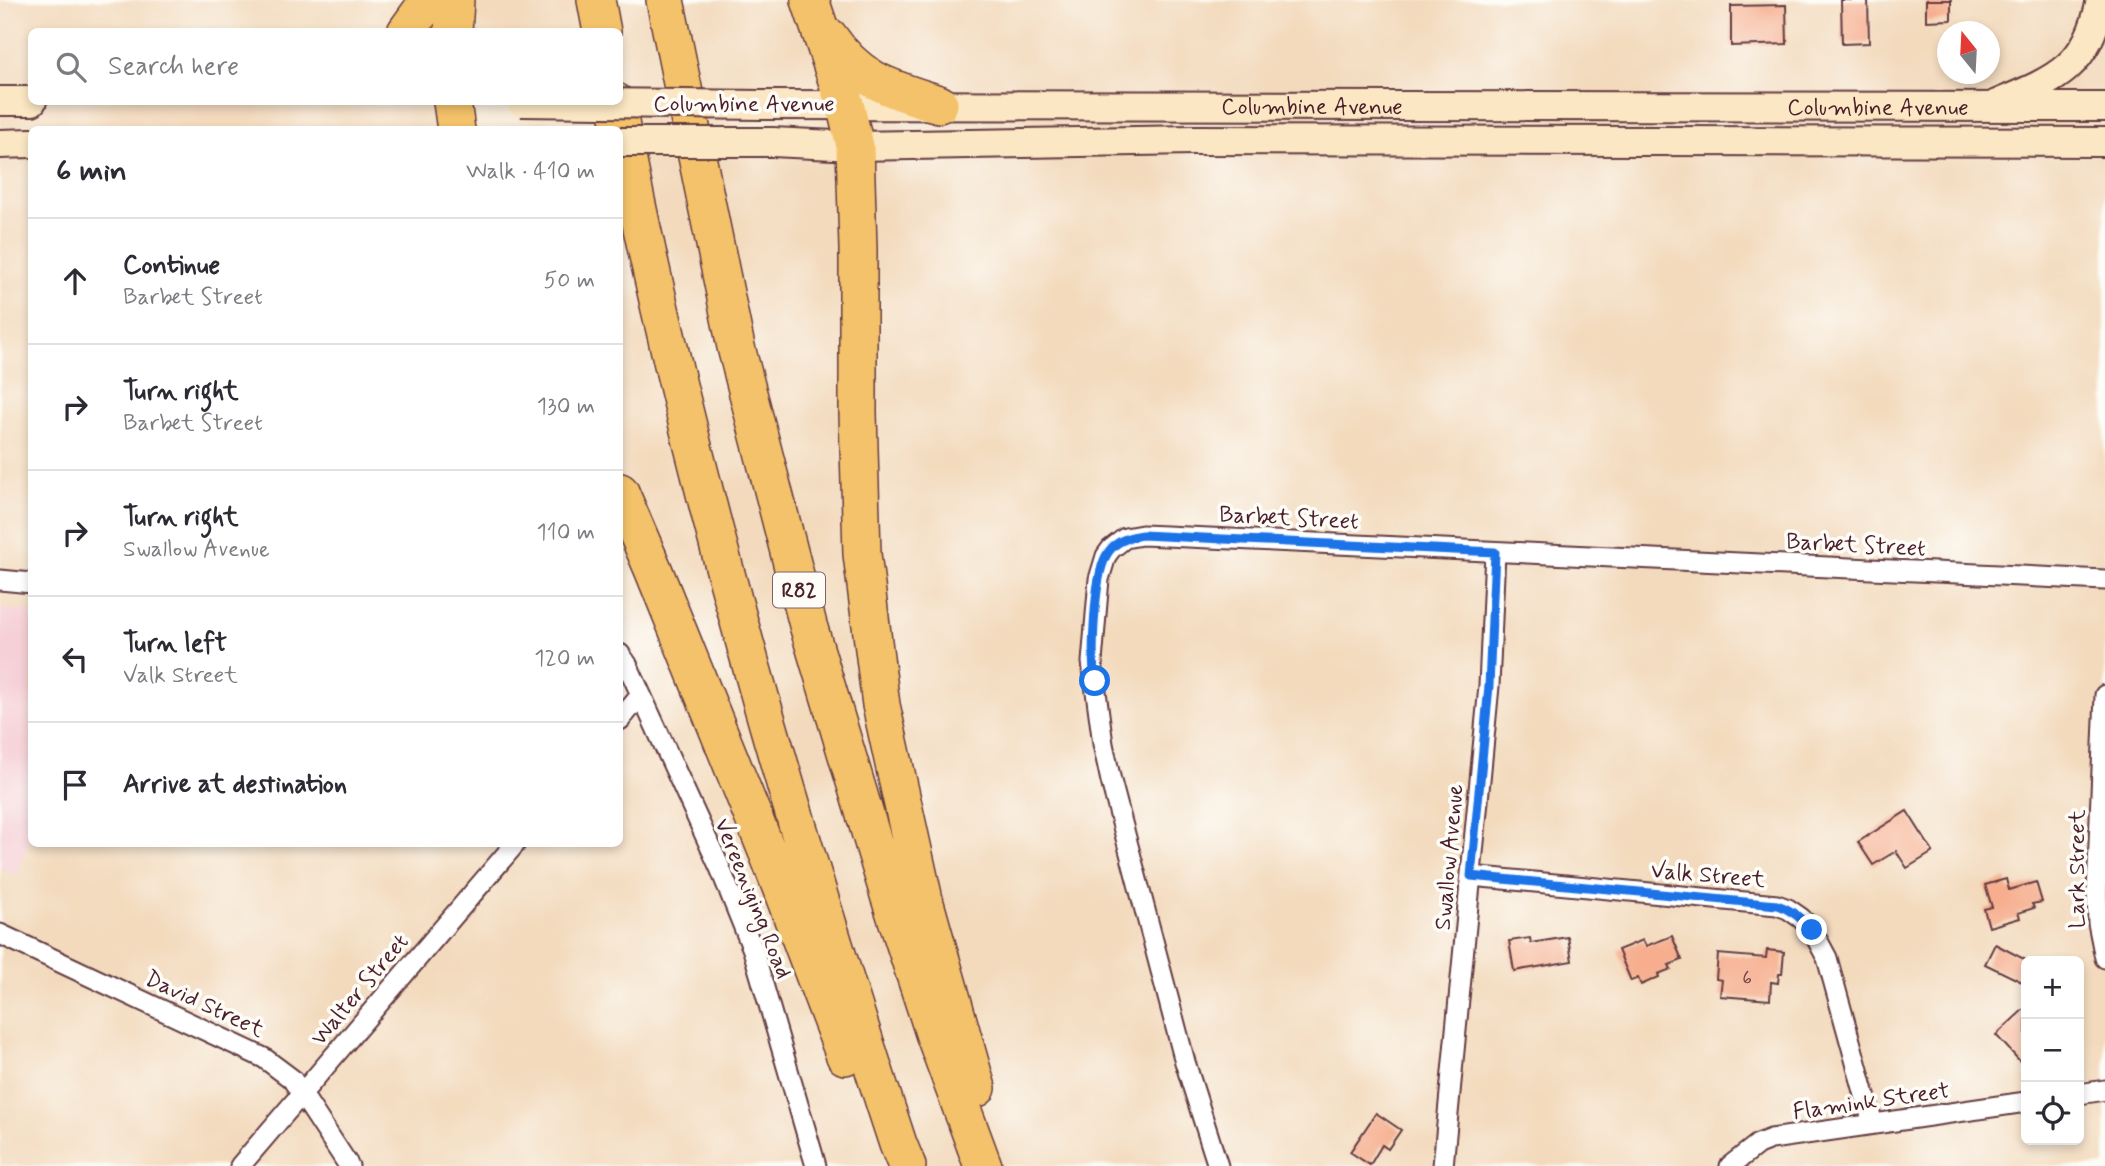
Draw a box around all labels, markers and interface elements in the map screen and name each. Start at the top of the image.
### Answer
north arrow [1937,21,2000,84]
search box [28,28,623,105]
icon: search [52,48,90,86]
text: Search here [108,50,239,84]
street label: Columbine Avenue [653,90,835,120]
street label: Columbine Avenue [1221,93,1403,123]
street label: Columbine Avenue [1787,94,1969,124]
text: 6 min [56,152,127,191]
text: Walk · 410 m [466,157,595,187]
text: Continue [123,249,220,283]
icon: ahead [56,262,94,300]
text: 50 m [544,266,595,296]
text: Barbet Street [123,283,263,313]
text: Turn right [123,375,239,409]
icon: right [56,388,94,426]
text: 130 m [537,392,595,422]
text: Barbet Street [123,409,263,439]
street label: Barbet Street [1218,500,1359,538]
text: Turn right [123,501,239,535]
icon: right [56,514,94,552]
text: 110 m [536,518,595,548]
street label: Barbet Street [1785,527,1926,565]
text: Swallow Avenue [123,535,270,565]
road number: R82 [773,572,825,608]
text: Turn left [123,627,227,661]
icon: left [56,640,94,678]
text: 120 m [534,644,595,674]
text: Valk Street [123,661,238,691]
route start [1079,665,1110,696]
icon: arrive [56,766,94,804]
text: Arrive at destination [123,768,347,802]
street label: Swallow Avenue [1429,783,1471,932]
street label: Lark Street [2063,809,2093,928]
street label: Vereeniging Road [704,814,798,984]
street label: Valk Street [1649,856,1767,896]
route end [1796,914,1827,945]
street label: Walter Street [305,928,416,1053]
map controls [2021,956,2084,1145]
button: + [2021,956,2084,1019]
street label: David Street [140,964,269,1046]
house number: 6 [1742,966,1752,991]
button: − [2021,1019,2084,1082]
street label: Flamink Street [1791,1076,1952,1128]
button: locate [2021,1082,2084,1145]

